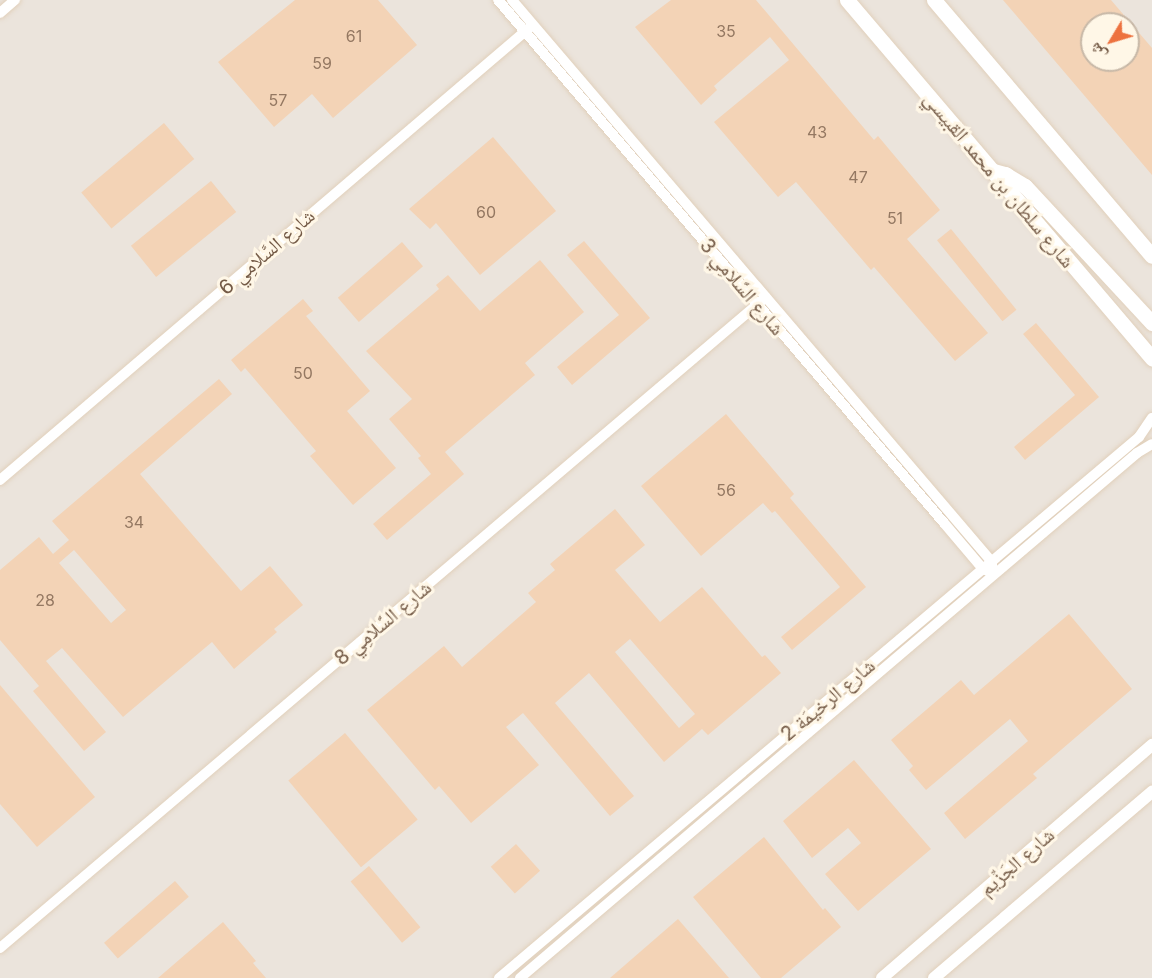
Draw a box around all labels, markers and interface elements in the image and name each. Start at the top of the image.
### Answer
north arrow [1080,12,1140,72]
house number: 35 [716,21,736,41]
house number: 61 [346,26,362,46]
text: ش [1084,39,1111,65]
house number: 59 [312,53,332,73]
street label: شارع سلطان بن محمد القبيسي [918,87,1080,273]
house number: 57 [269,90,287,110]
house number: 43 [807,122,827,142]
house number: 47 [848,167,868,187]
house number: 60 [476,202,496,222]
street label: شارع السَّلامِي 6 [214,204,320,300]
house number: 51 [887,208,903,228]
street label: شارع السَّلامِي 3 [695,234,789,340]
house number: 50 [293,363,313,383]
house number: 56 [716,480,736,500]
house number: 34 [124,512,144,532]
street label: شارع السَّلامِي 8 [330,576,436,670]
house number: 28 [35,590,55,610]
street label: شارع الرخيمَة 2 [776,654,880,746]
street label: شارع الجَزِّيم [975,823,1059,901]

